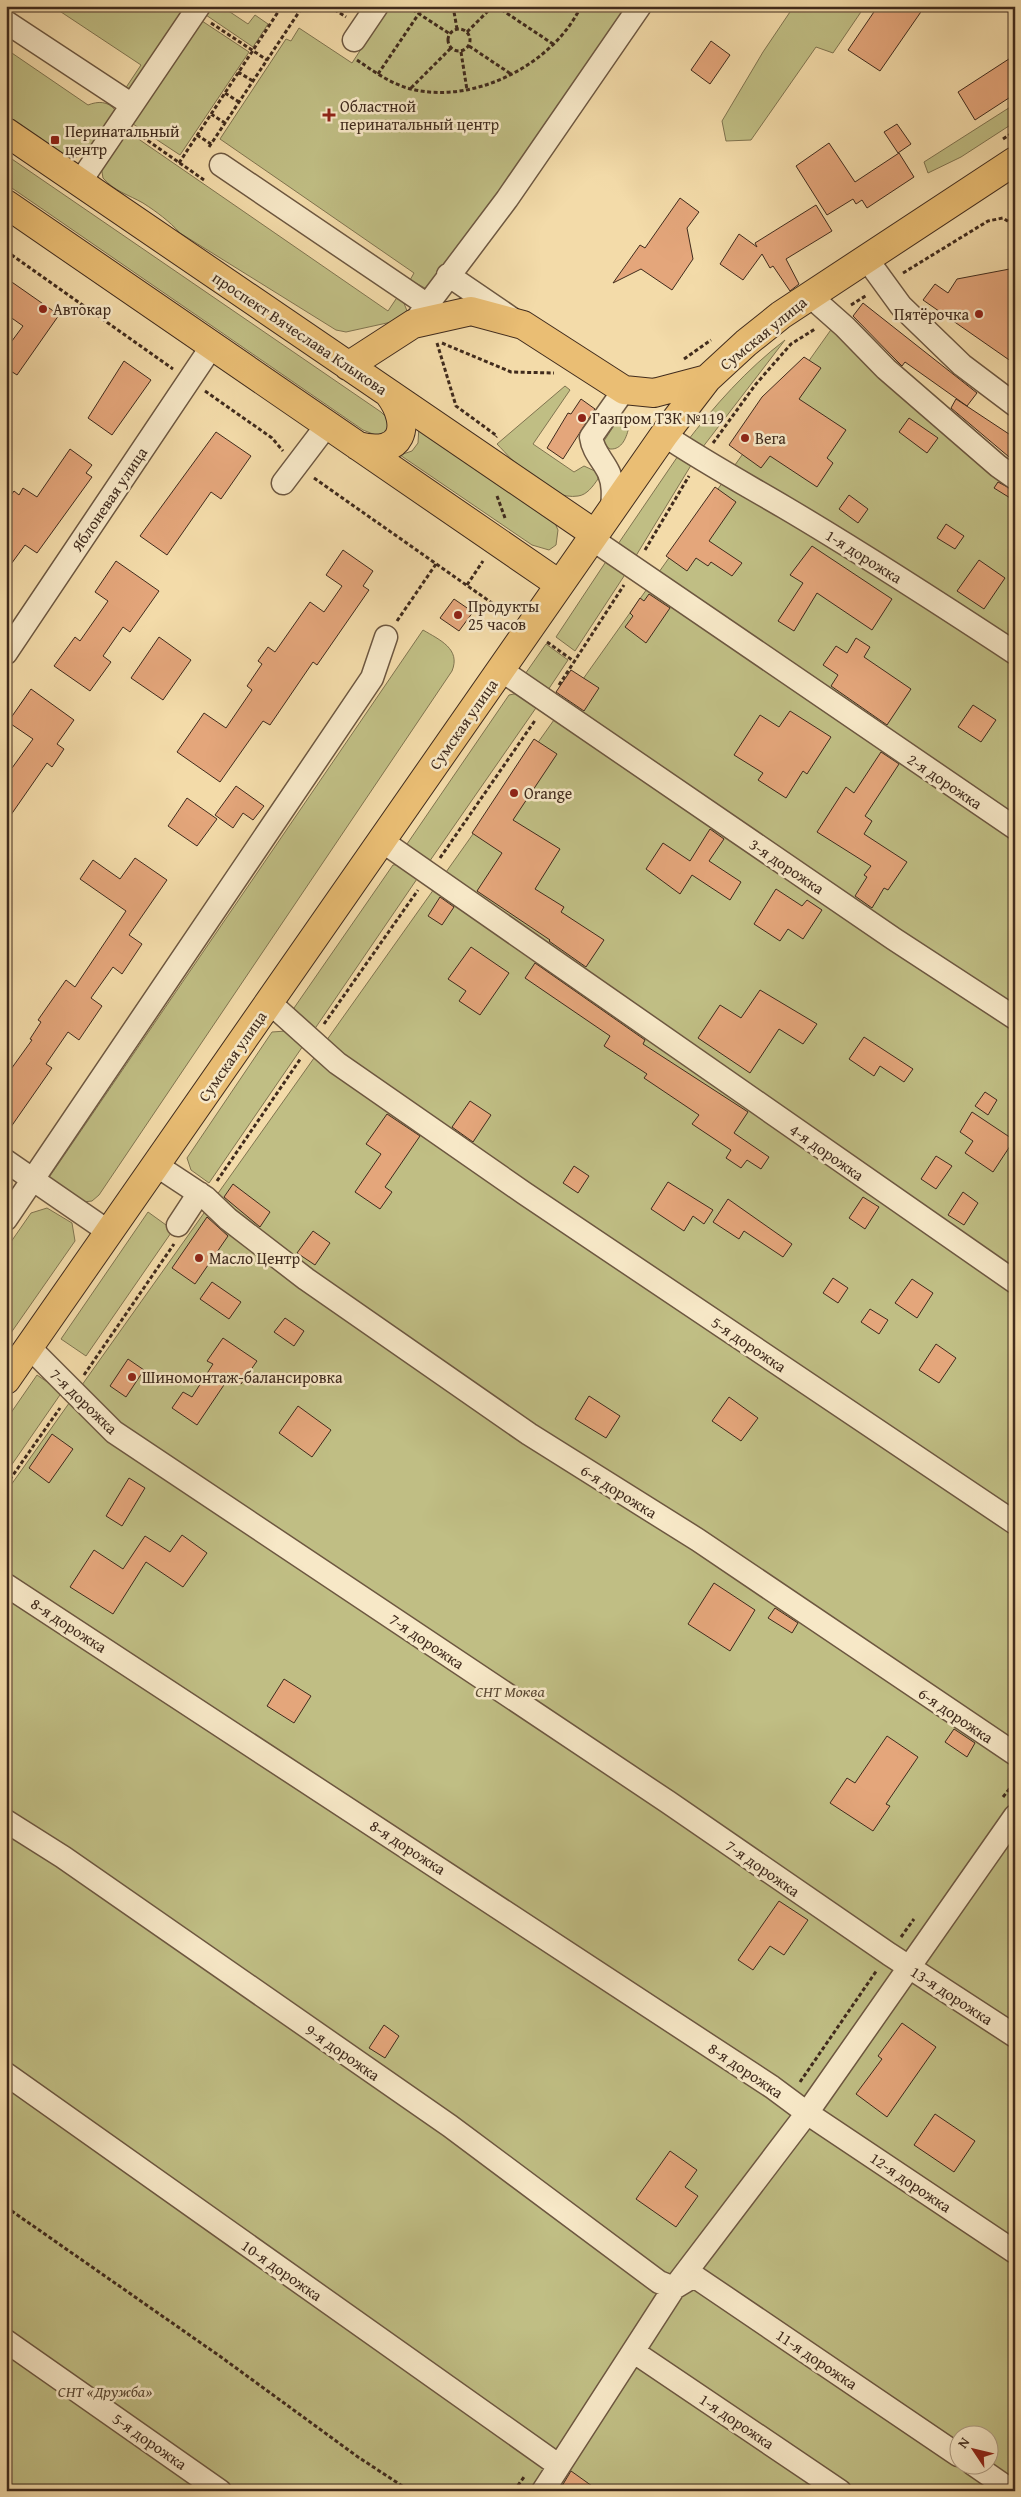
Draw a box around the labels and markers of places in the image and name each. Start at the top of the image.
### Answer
place label: Областной перинатальный центр [340,94,499,136]
marker: Областной перинатальный центр [322,108,336,122]
place label: Перинатальный центр [65,119,180,161]
marker: Перинатальный центр [49,134,61,146]
place label: Автокар [53,297,111,321]
place label: Пятёрочка [894,302,969,326]
marker: Автокар [37,303,49,315]
marker: Пятёрочка [973,308,985,320]
place label: Газпром ТЗК №119 [592,406,724,430]
marker: Газпром ТЗК №119 [576,412,588,424]
place label: Вега [755,426,786,450]
marker: Вега [739,432,751,444]
place label: Продукты 25 часов [468,594,539,636]
marker: Продукты 25 часов [452,609,464,621]
place label: Orange [524,781,572,805]
marker: Orange [508,787,520,799]
place label: Масло Центр [209,1246,301,1270]
marker: Масло Центр [193,1252,205,1264]
place label: Шиномонтаж-балансировка [142,1365,343,1389]
marker: Шиномонтаж-балансировка [126,1371,138,1383]

